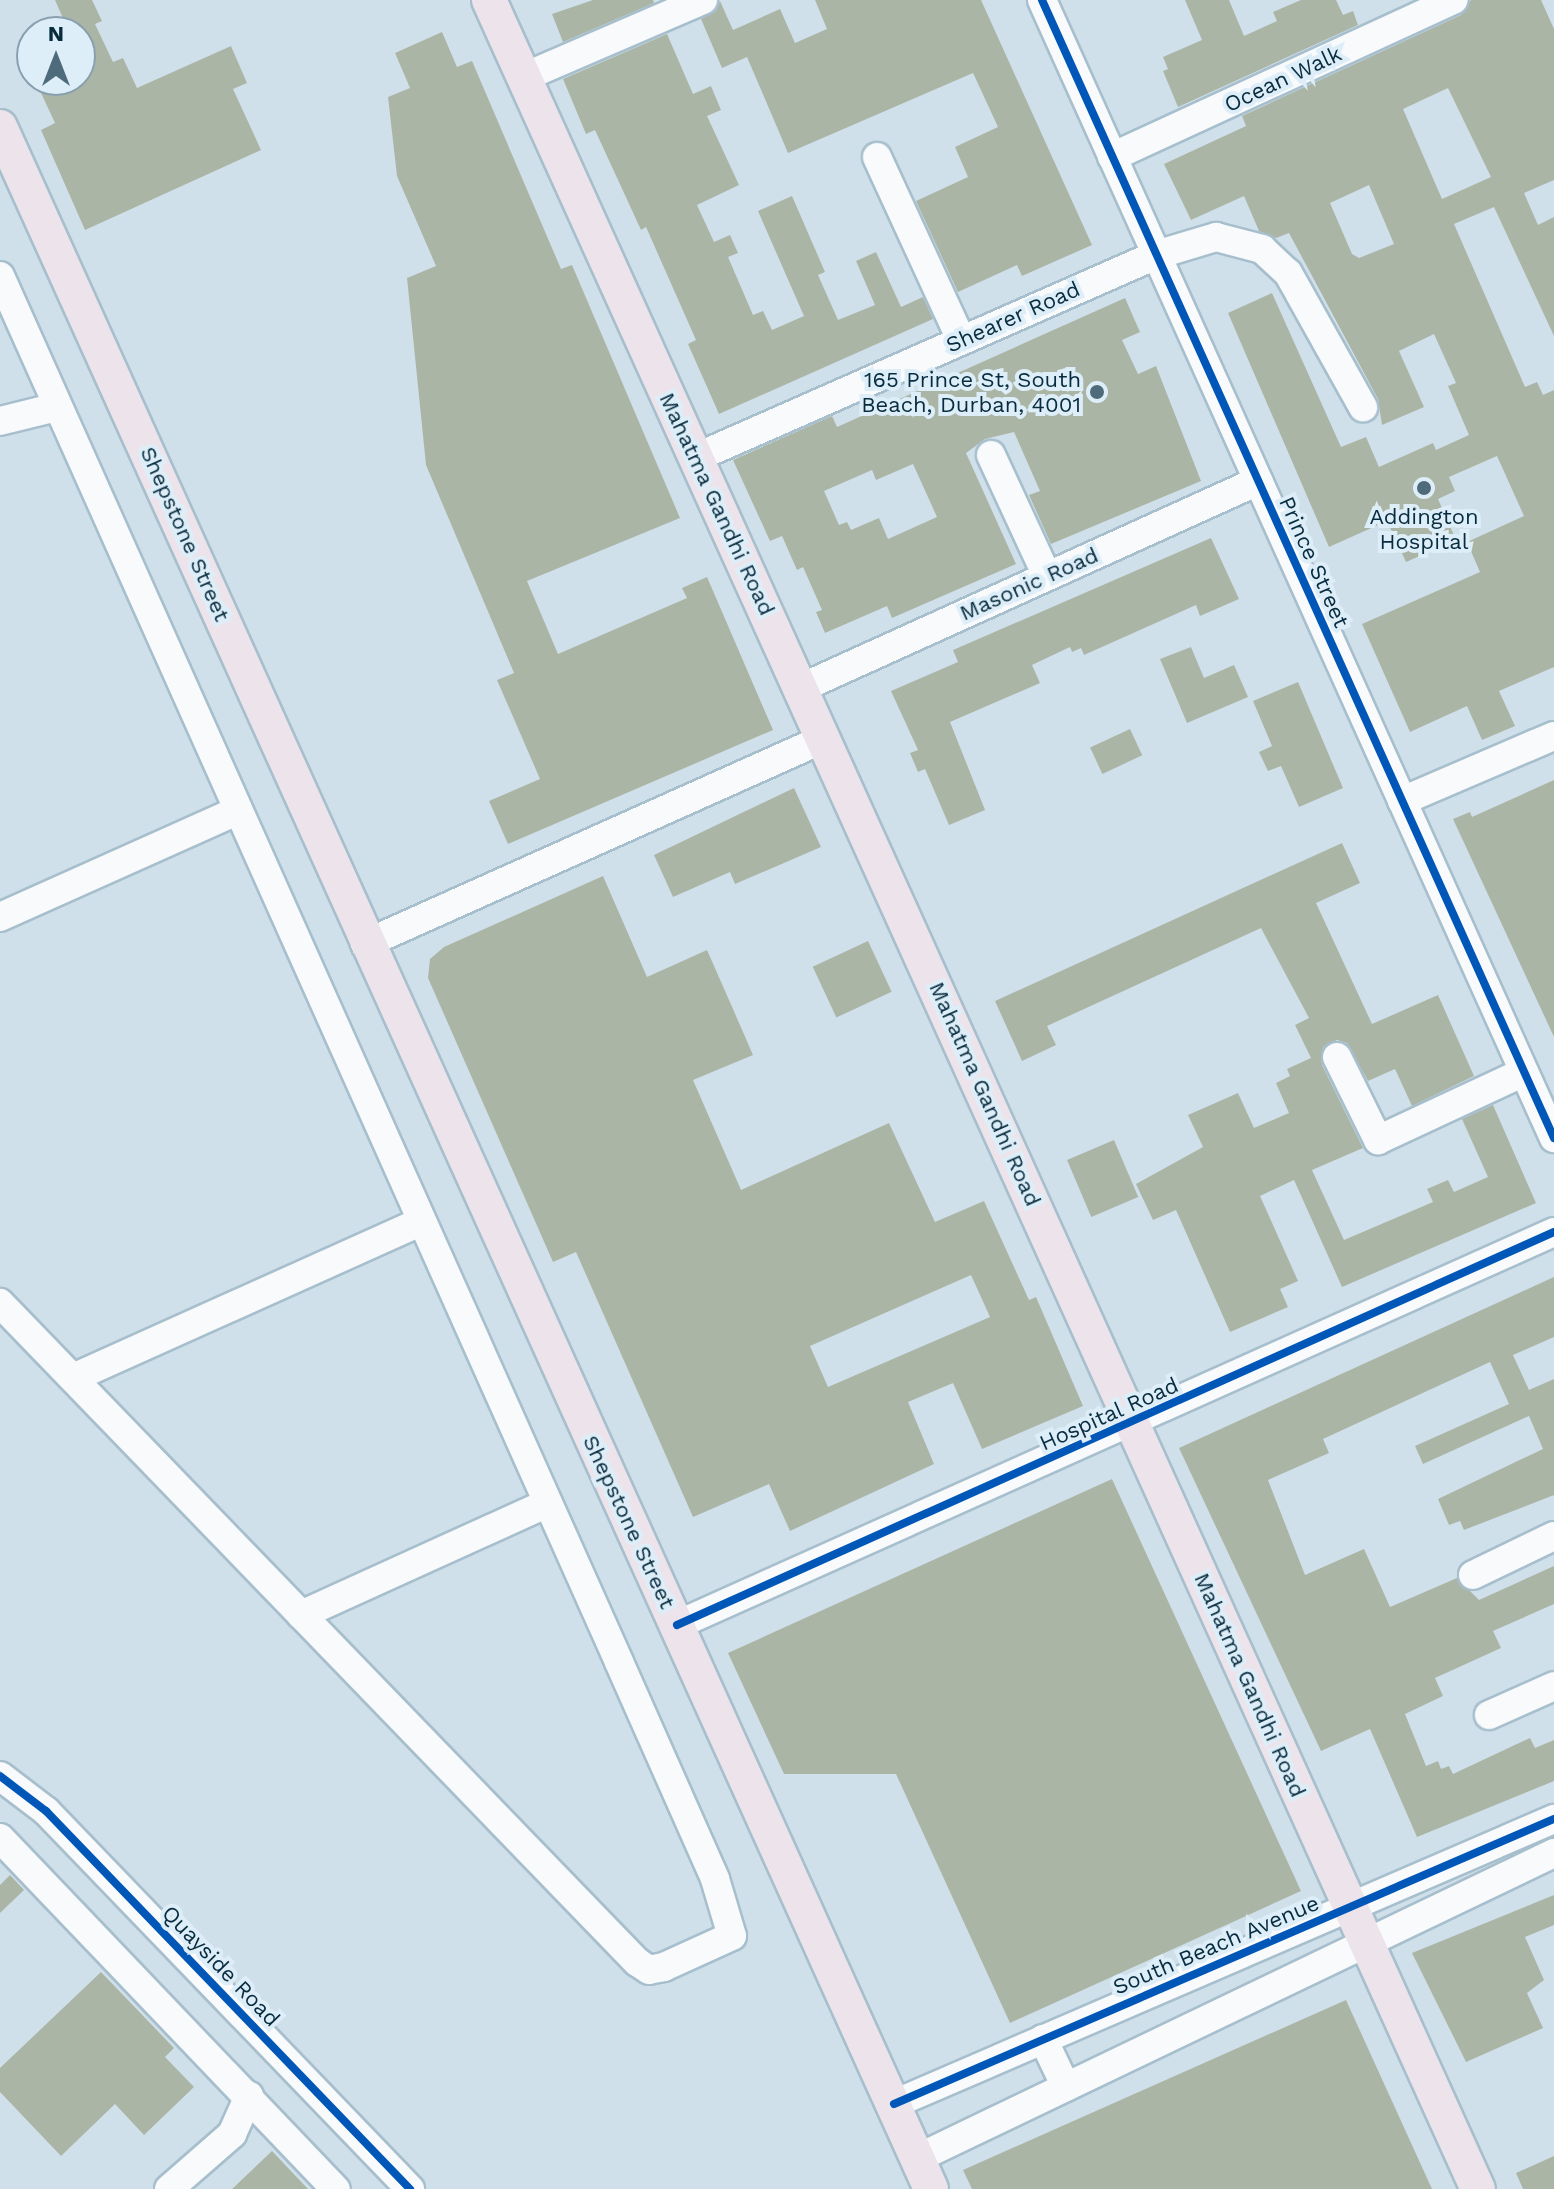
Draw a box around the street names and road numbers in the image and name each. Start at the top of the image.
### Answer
street label: Ocean Walk [1220,40,1346,118]
street label: Shearer Road [942,276,1084,358]
street label: Mahatma Gandhi Road [654,388,780,620]
street label: Shepstone Street [135,443,235,625]
street label: Prince Street [1273,492,1355,632]
street label: Masonic Road [956,542,1102,626]
street label: Mahatma Gandhi Road [923,977,1047,1211]
street label: Hospital Road [1035,1371,1183,1457]
street label: Shepstone Street [577,1431,681,1613]
street label: Mahatma Gandhi Road [1188,1568,1312,1802]
street label: South Beach Avenue [1109,1889,1323,2001]
street label: Quayside Road [157,1900,285,2032]

